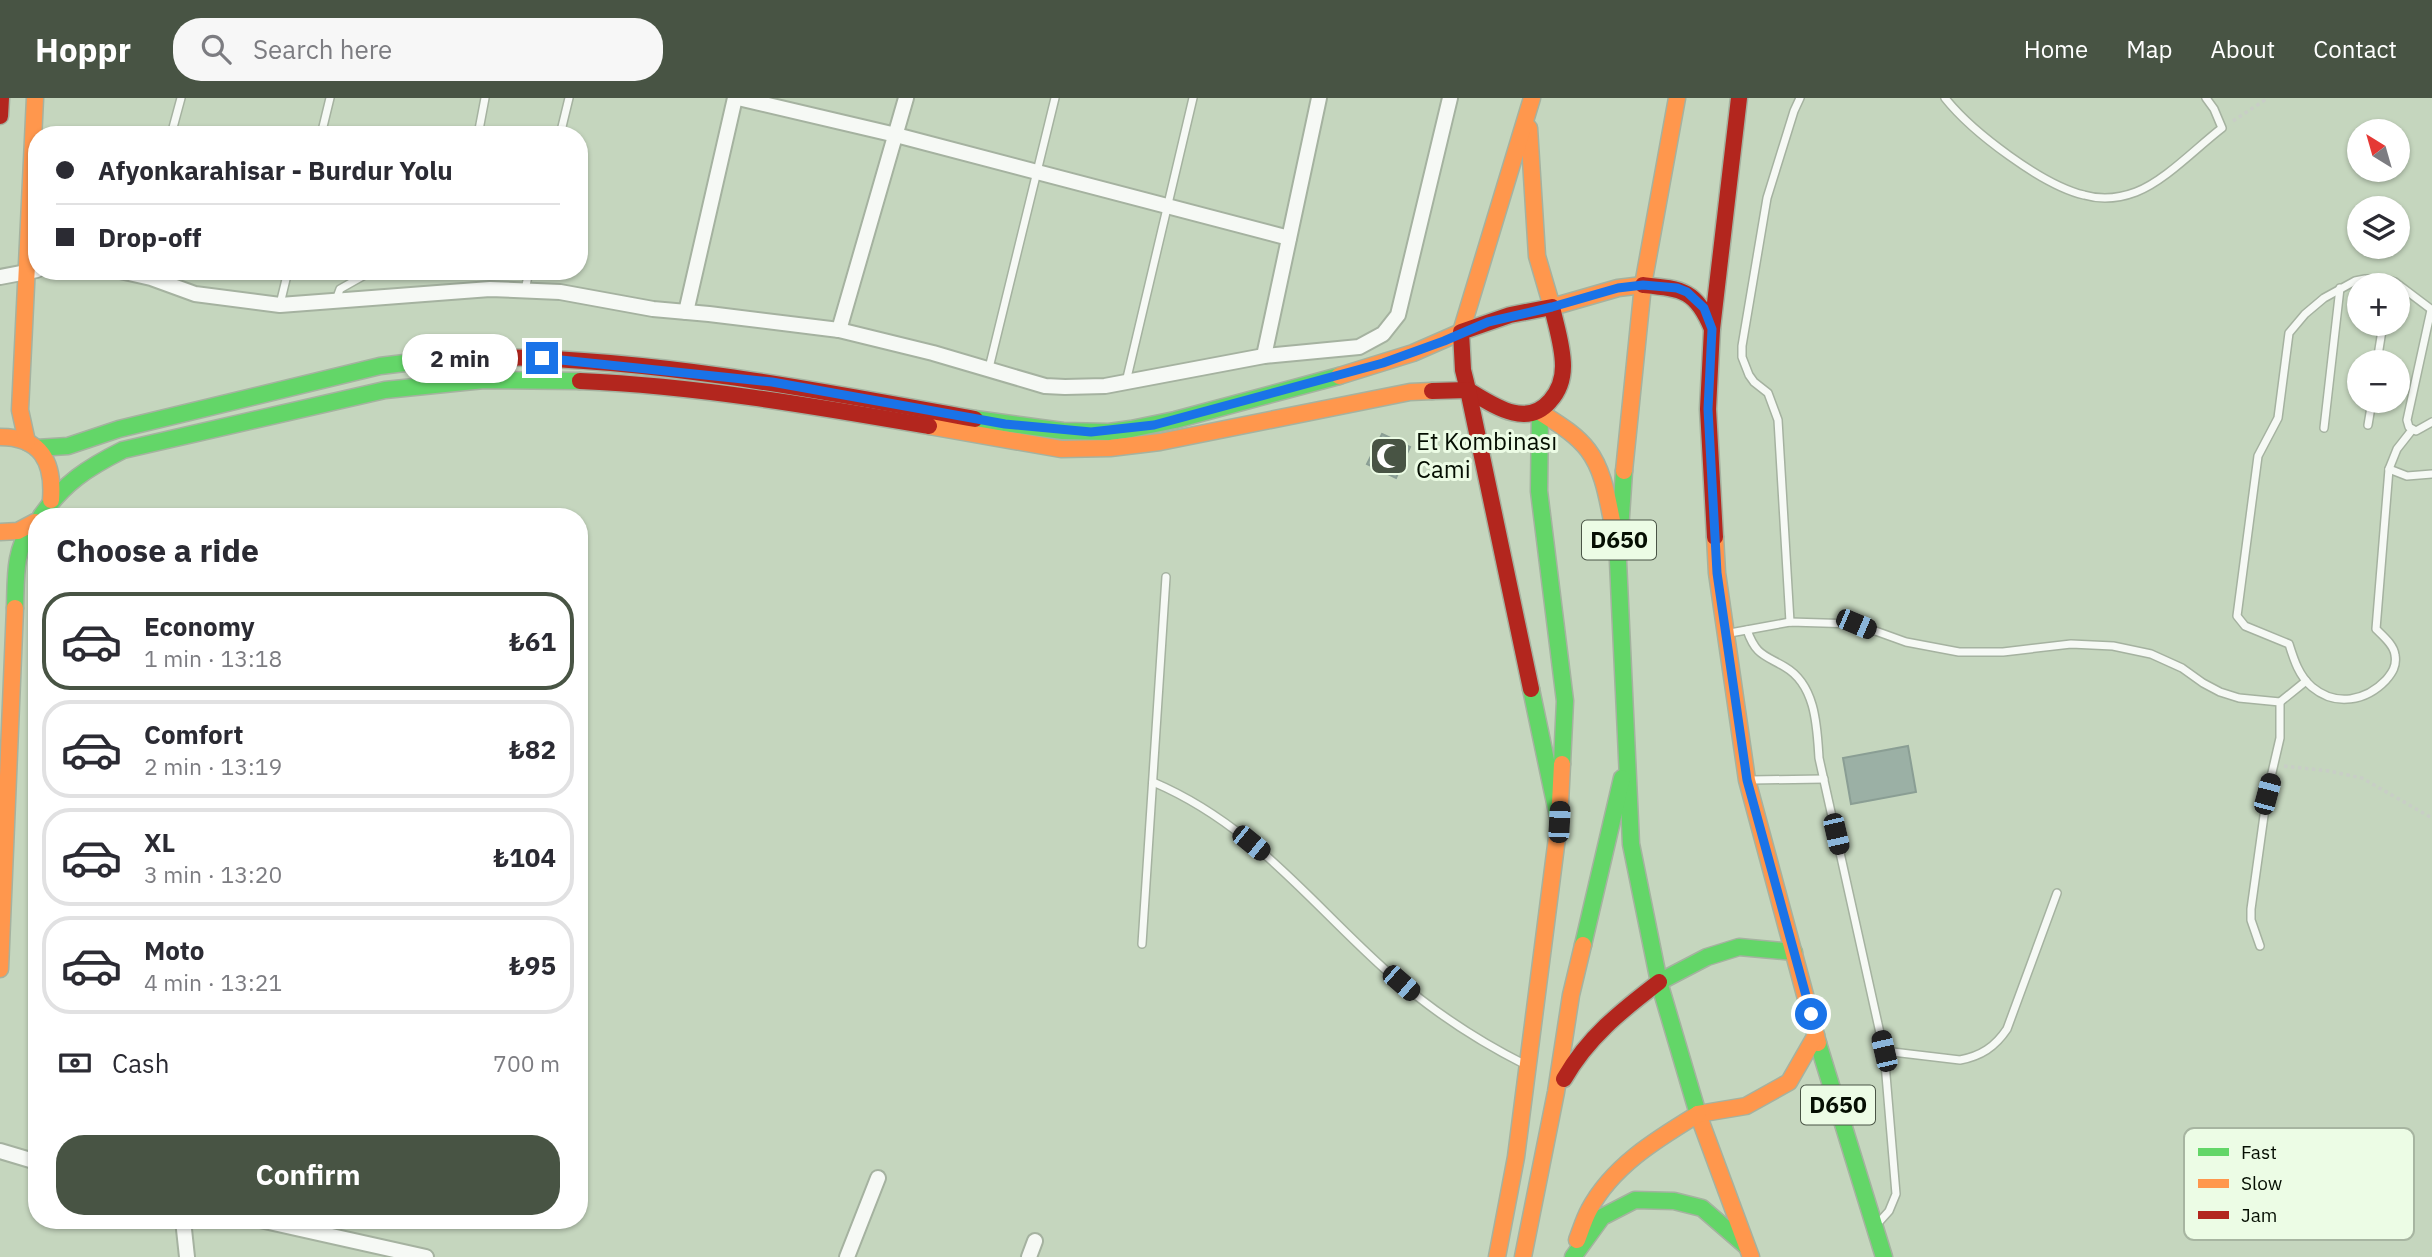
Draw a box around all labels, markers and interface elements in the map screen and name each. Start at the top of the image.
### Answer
search box [173,18,663,81]
text: Hoppr [35,28,131,71]
icon: search [197,30,235,68]
text: Search here [253,32,392,66]
text: Home [2024,33,2088,65]
text: Map [2126,33,2172,65]
text: About [2210,33,2275,65]
text: Contact [2313,33,2397,65]
north arrow [2347,119,2410,182]
map controls [2347,119,2410,413]
text: Afyonkarahisar - Burdur Yolu [98,153,453,187]
button: layers [2347,196,2410,259]
text: Drop-off [98,220,201,254]
button: + [2347,273,2410,336]
callout: 2 min [402,334,518,382]
route end [526,342,558,374]
text: 2 min [430,343,490,373]
button: − [2347,350,2410,413]
place label: Et Kombinası Cami [1416,425,1557,485]
mosque icon: Et Kombinası Cami [1368,435,1410,477]
road number: D650 [1582,520,1656,560]
text: Choose a ride [56,529,259,571]
car [1833,606,1880,642]
text: Economy [144,609,255,643]
icon: car [60,610,123,673]
text: ₺61 [509,624,556,658]
text: 1 min · 13:18 [144,643,282,673]
text: Comfort [144,717,243,751]
icon: car [60,718,123,781]
text: ₺82 [509,732,556,766]
text: 2 min · 13:19 [144,751,282,781]
car [2252,771,2283,817]
car [1548,800,1571,844]
car [1822,811,1851,857]
car [1229,822,1274,864]
text: XL [144,825,175,859]
icon: car [60,826,123,889]
text: ₺104 [493,840,556,874]
text: 3 min · 13:20 [144,859,282,889]
text: Moto [144,933,204,967]
icon: car [60,934,123,997]
text: ₺95 [509,948,556,982]
car [1379,961,1424,1005]
text: 4 min · 13:21 [144,967,282,997]
route start [1795,998,1827,1030]
car [1870,1028,1899,1074]
icon: cash [56,1044,94,1082]
text: Cash [112,1046,169,1080]
text: 700 m [493,1048,560,1078]
road number: D650 [1801,1086,1875,1124]
legend [2184,1128,2414,1240]
button: Confirm [56,1135,560,1215]
text: Fast [2241,1140,2277,1164]
text: Slow [2241,1171,2282,1195]
text: Jam [2241,1203,2277,1227]

